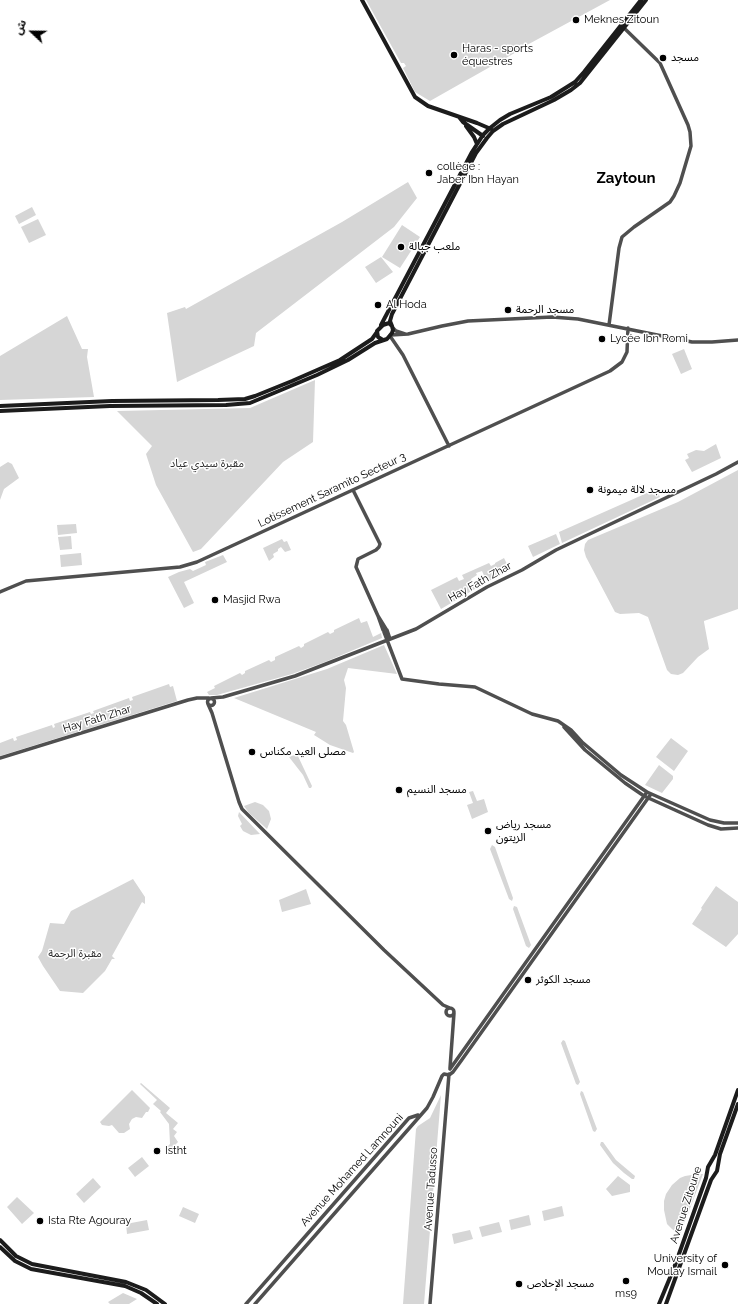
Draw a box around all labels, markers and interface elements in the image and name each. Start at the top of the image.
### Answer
north arrow [12,12,52,52]
place label: Meknes Zitoun [584,13,659,27]
marker: Meknes Zitoun [571,15,581,25]
text: ش [12,18,29,37]
place label: Haras - sports équestres [462,42,533,68]
marker: Haras - sports équestres [449,50,459,60]
place label: مسجد [671,51,699,65]
marker: مسجد [658,53,668,63]
place label: collège : Jaber Ibn Hayan [437,160,519,186]
marker: collège : Jaber Ibn Hayan [424,168,434,178]
district label: Zaytoun [596,169,656,187]
place label: ملعب جبالة [409,240,460,254]
marker: ملعب جبالة [396,242,406,252]
place label: Al Hoda [386,298,427,312]
marker: Al Hoda [373,300,383,310]
place label: مسجد الرحمة [516,303,574,317]
marker: مسجد الرحمة [503,305,513,315]
place label: Lycée Ibn Romi [610,332,688,346]
marker: Lycée Ibn Romi [597,334,607,344]
street label: Lotissement Saramito Secteur 3 [256,450,408,530]
park label: مقبرة سيدي عياد [170,457,244,471]
place label: مسجد لالة ميمونة [598,483,676,497]
marker: مسجد لالة ميمونة [585,485,595,495]
street label: Hay Fath Zhar [446,559,514,605]
place label: Masjid Rwa [223,593,280,607]
marker: Masjid Rwa [210,595,220,605]
street label: Hay Fath Zhar [61,702,133,736]
place label: مصلى العيد مكناس [260,745,346,759]
marker: مصلى العيد مكناس [247,747,257,757]
place label: مسجد النسيم [407,783,467,797]
marker: مسجد النسيم [394,785,404,795]
place label: مسجد رياض الزيتون [496,818,551,844]
marker: مسجد رياض الزيتون [483,826,493,836]
park label: مقبرة الرحمة [48,947,102,961]
place label: مسجد الكوثر [536,973,591,987]
marker: مسجد الكوثر [523,975,533,985]
street label: Avenue Mohamed Lamnouni [298,1111,406,1229]
place label: Istht [165,1144,187,1158]
marker: Istht [152,1146,162,1156]
street label: Avenue Tadusso [422,1147,440,1231]
street label: Avenue Zitoune [667,1165,705,1245]
place label: Ista Rte Agouray [48,1214,131,1228]
marker: Ista Rte Agouray [35,1216,45,1226]
place label: University of Moulay Ismail [647,1252,717,1278]
marker: University of Moulay Ismail [720,1260,730,1270]
marker: ms9 [621,1276,631,1286]
place label: مسجد الإخلاص [527,1277,594,1291]
marker: مسجد الإخلاص [514,1279,524,1289]
place label: ms9 [615,1287,637,1301]

